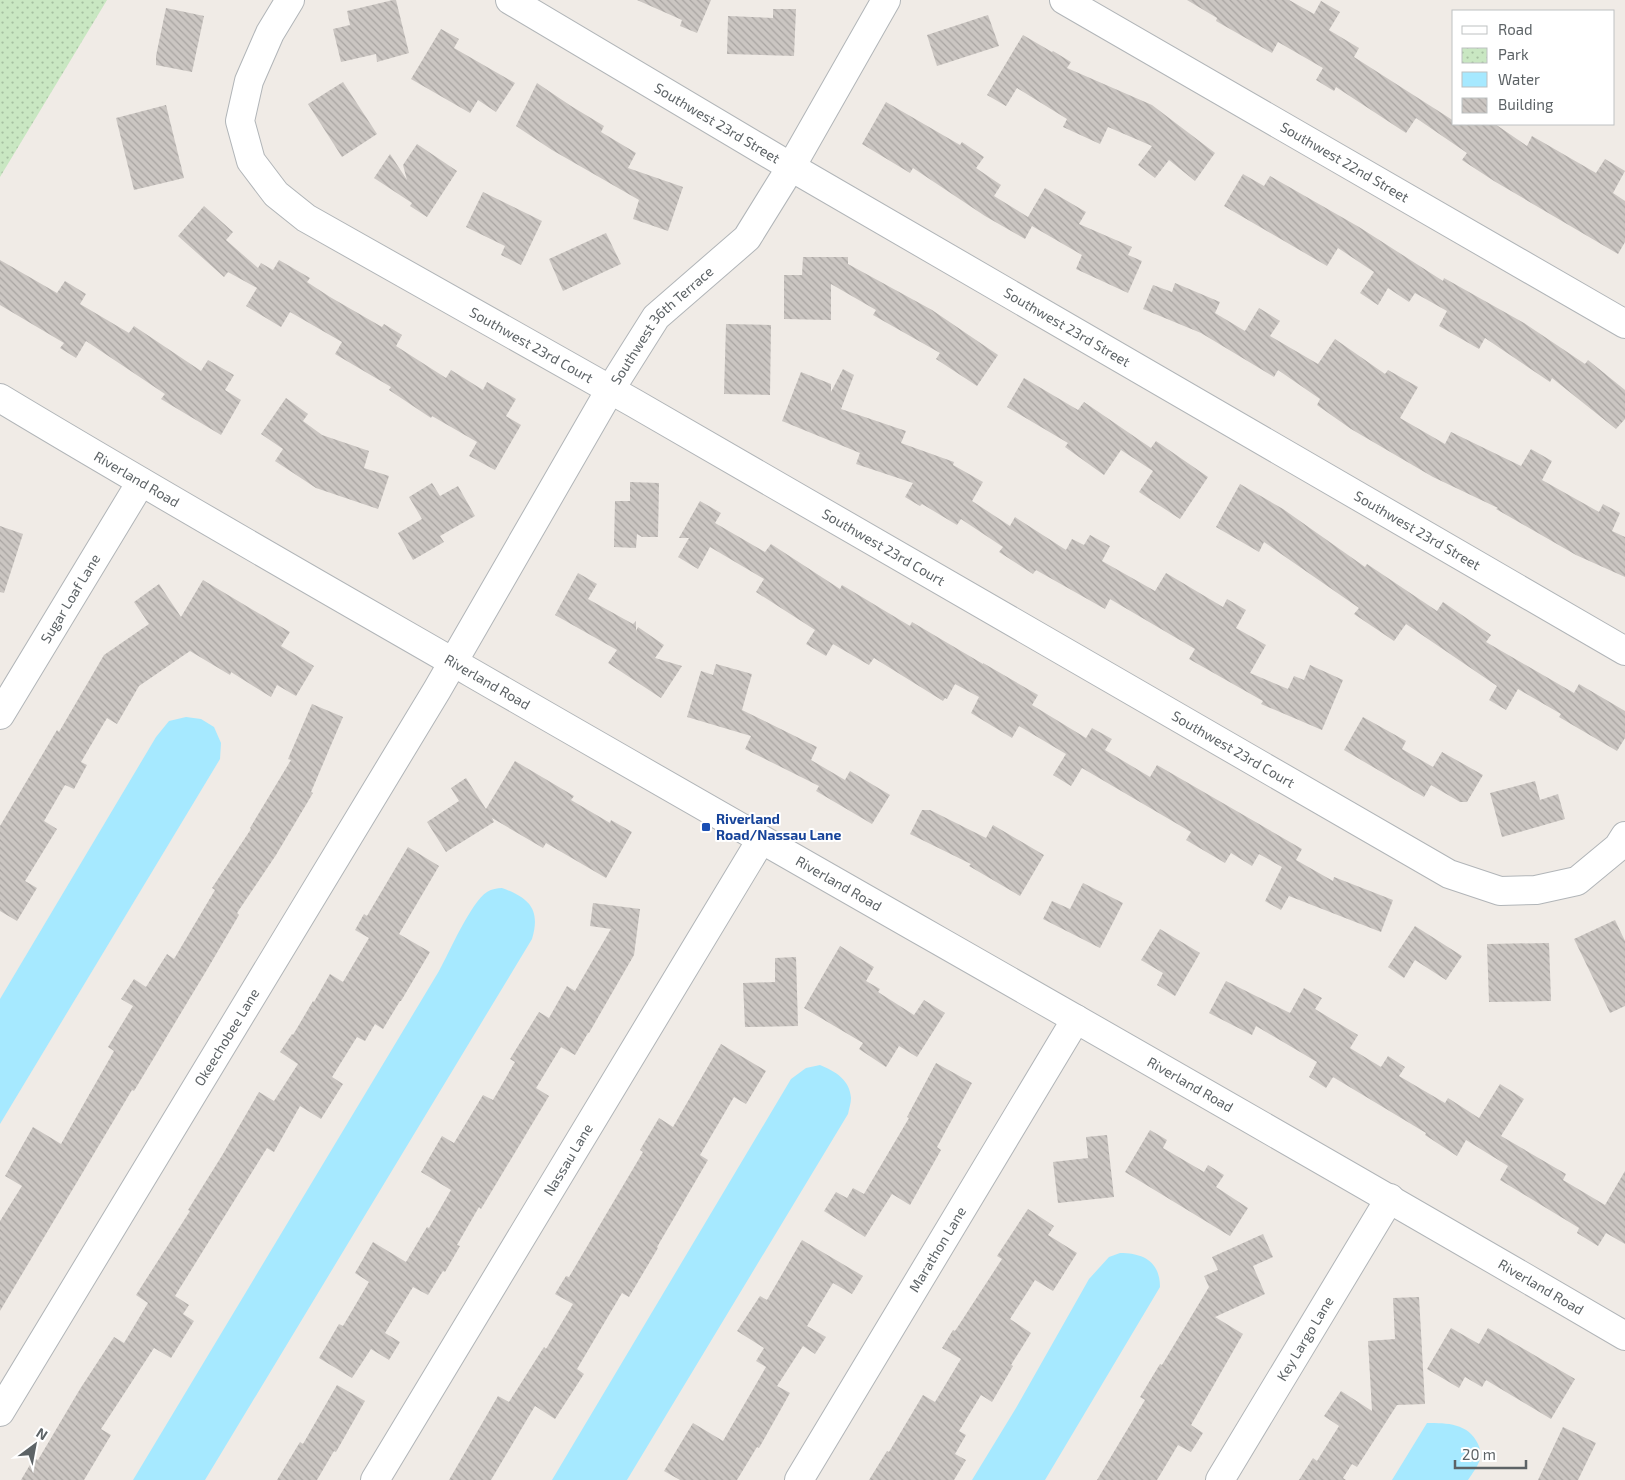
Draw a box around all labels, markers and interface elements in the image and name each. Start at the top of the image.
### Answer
legend [1452,10,1615,125]
text: Road [1498,20,1533,38]
text: Park [1498,45,1529,63]
text: Water [1498,70,1540,88]
street label: Southwest 23rd Street [652,79,783,167]
text: Building [1498,95,1554,113]
street label: Southwest 22nd Street [1277,118,1412,205]
street label: Southwest 36th Terrace [607,262,716,387]
street label: Southwest 23rd Street [1001,283,1133,370]
street label: Southwest 23rd Court [467,303,596,386]
street label: Riverland Road [91,447,183,510]
street label: Southwest 23rd Street [1351,487,1484,573]
street label: Southwest 23rd Court [819,505,948,589]
street label: Sugar Loaf Lane [36,551,103,646]
street label: Riverland Road [442,650,533,713]
street label: Southwest 23rd Court [1169,707,1298,791]
place label: Riverland Road/Nassau Lane [716,810,841,843]
marker: Riverland Road/Nassau Lane [700,821,712,833]
street label: Riverland Road [793,852,885,914]
street label: Okeechobee Lane [190,985,262,1089]
street label: Riverland Road [1145,1053,1236,1115]
street label: Nassau Lane [539,1120,596,1199]
street label: Marathon Lane [905,1203,969,1295]
street label: Riverland Road [1495,1255,1587,1318]
street label: Key Largo Lane [1273,1293,1337,1384]
north arrow [10,1420,60,1470]
text: N [33,1424,51,1443]
scale bar [1455,1438,1526,1470]
text: 20 m [1462,1445,1496,1463]

